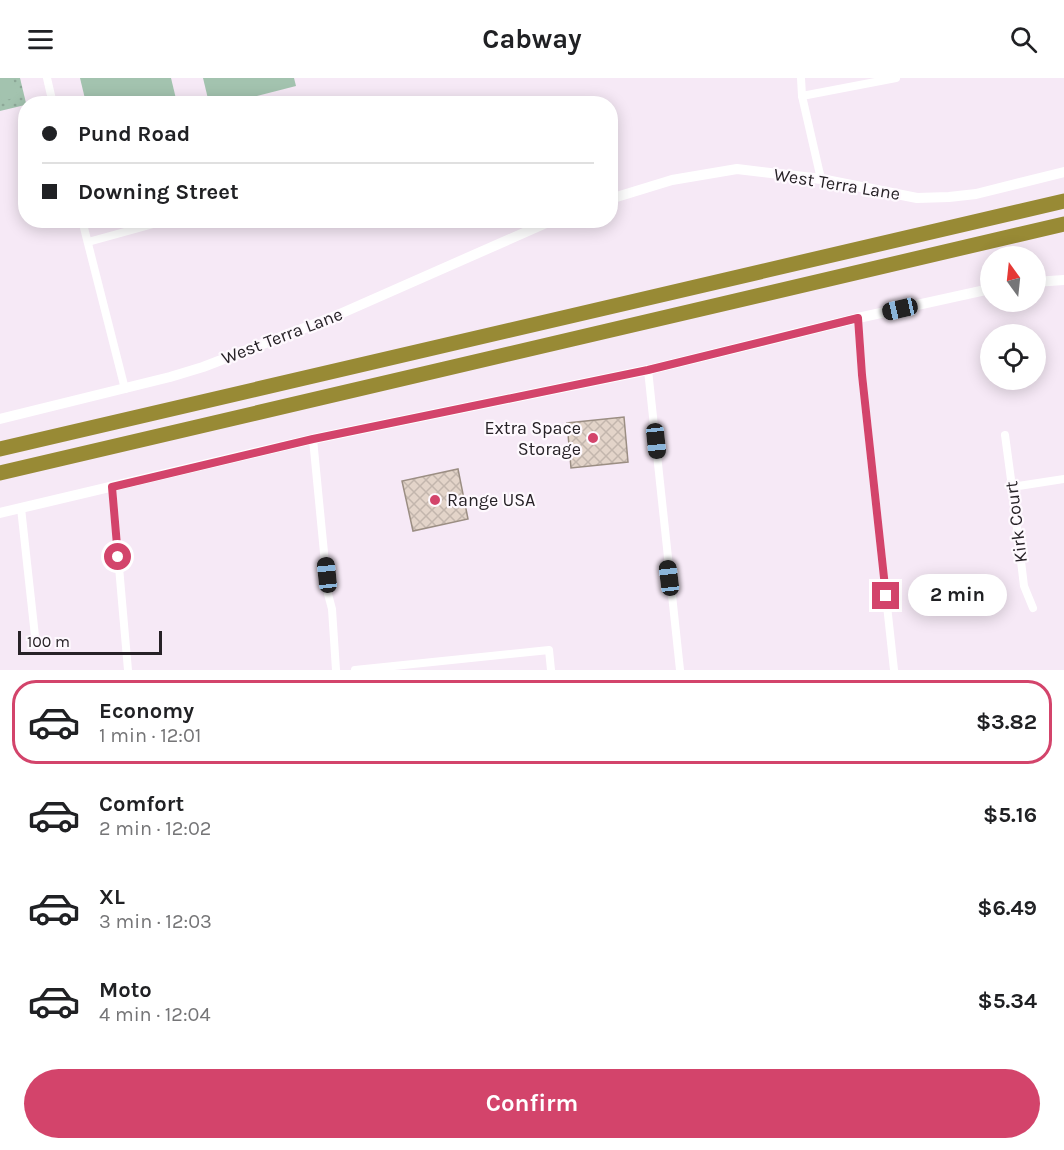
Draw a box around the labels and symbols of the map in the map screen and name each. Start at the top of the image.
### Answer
street label: West Terra Lane [772,163,902,205]
north arrow [980,246,1046,312]
car [880,296,920,322]
street label: West Terra Lane [218,303,346,369]
place label: Extra Space Storage [484,417,581,460]
car [645,422,667,460]
marker: Extra Space Storage [586,431,600,445]
street label: Kirk Court [1000,480,1032,564]
place label: Range USA [447,489,535,511]
marker: Range USA [428,493,442,507]
route start [104,543,131,570]
car [316,556,338,594]
car [658,559,680,597]
callout: 2 min [907,575,1006,617]
route end [872,582,899,609]
scale bar [18,628,162,656]

